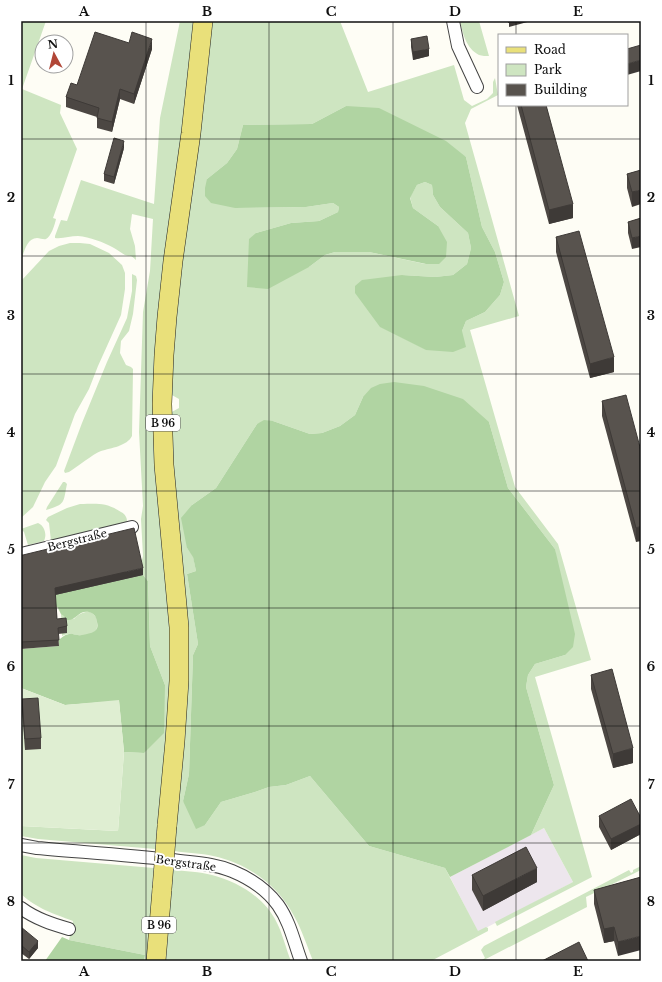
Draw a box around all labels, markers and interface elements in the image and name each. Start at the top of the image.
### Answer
text: A [78,3,90,20]
text: B [202,3,212,20]
text: C [326,3,337,20]
text: D [449,3,461,20]
text: E [573,3,583,20]
north arrow [34,34,74,74]
legend [498,34,628,106]
text: N [47,36,59,52]
text: Road [534,42,566,57]
text: Park [534,62,562,77]
text: 1 [8,72,14,89]
text: 1 [648,72,654,89]
text: Building [534,82,588,97]
text: 2 [7,189,15,206]
text: 2 [647,189,655,206]
text: 3 [7,307,15,324]
text: 3 [647,307,655,324]
road number: B 96 [146,415,180,431]
text: 4 [7,424,16,441]
text: 4 [647,424,656,441]
street label: Bergstraße [46,526,108,554]
text: 5 [7,541,15,558]
text: 5 [647,541,655,558]
text: 6 [7,658,16,675]
text: 6 [647,658,656,675]
text: 7 [8,776,15,793]
text: 7 [648,776,655,793]
street label: Bergstraße [155,852,217,874]
text: 8 [7,893,15,910]
text: 8 [647,893,655,910]
road number: B 96 [142,917,176,933]
text: A [78,963,90,980]
text: B [202,963,212,980]
text: C [326,963,337,980]
text: D [449,963,461,980]
text: E [573,963,583,980]

